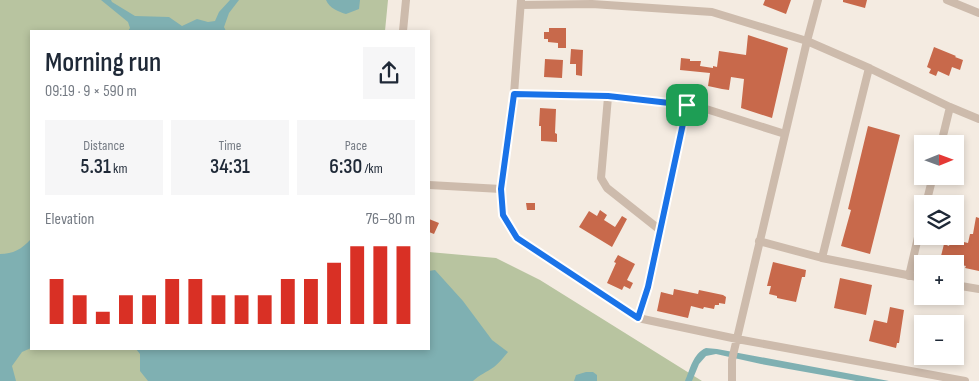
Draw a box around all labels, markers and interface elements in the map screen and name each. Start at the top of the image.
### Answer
text: Morning run [45,46,161,79]
button: share [363,47,415,99]
text: 09:19 · 9 × 590 m [45,82,137,101]
pin [666,84,708,126]
icon: arrive [673,91,701,119]
north arrow [914,135,964,185]
map controls [914,135,964,365]
text: Distance [83,137,125,154]
text: Time [219,137,241,154]
text: Pace [345,137,367,154]
text: 5.31 [81,154,111,179]
text: 34:31 [210,154,250,179]
text: 6:30 [329,154,362,179]
text: km [111,160,127,177]
text: /km [362,160,383,177]
button: layers [914,195,964,245]
text: Elevation [45,210,94,229]
text: 76–80 m [366,210,415,229]
button: + [914,255,964,305]
button: − [914,315,964,365]

